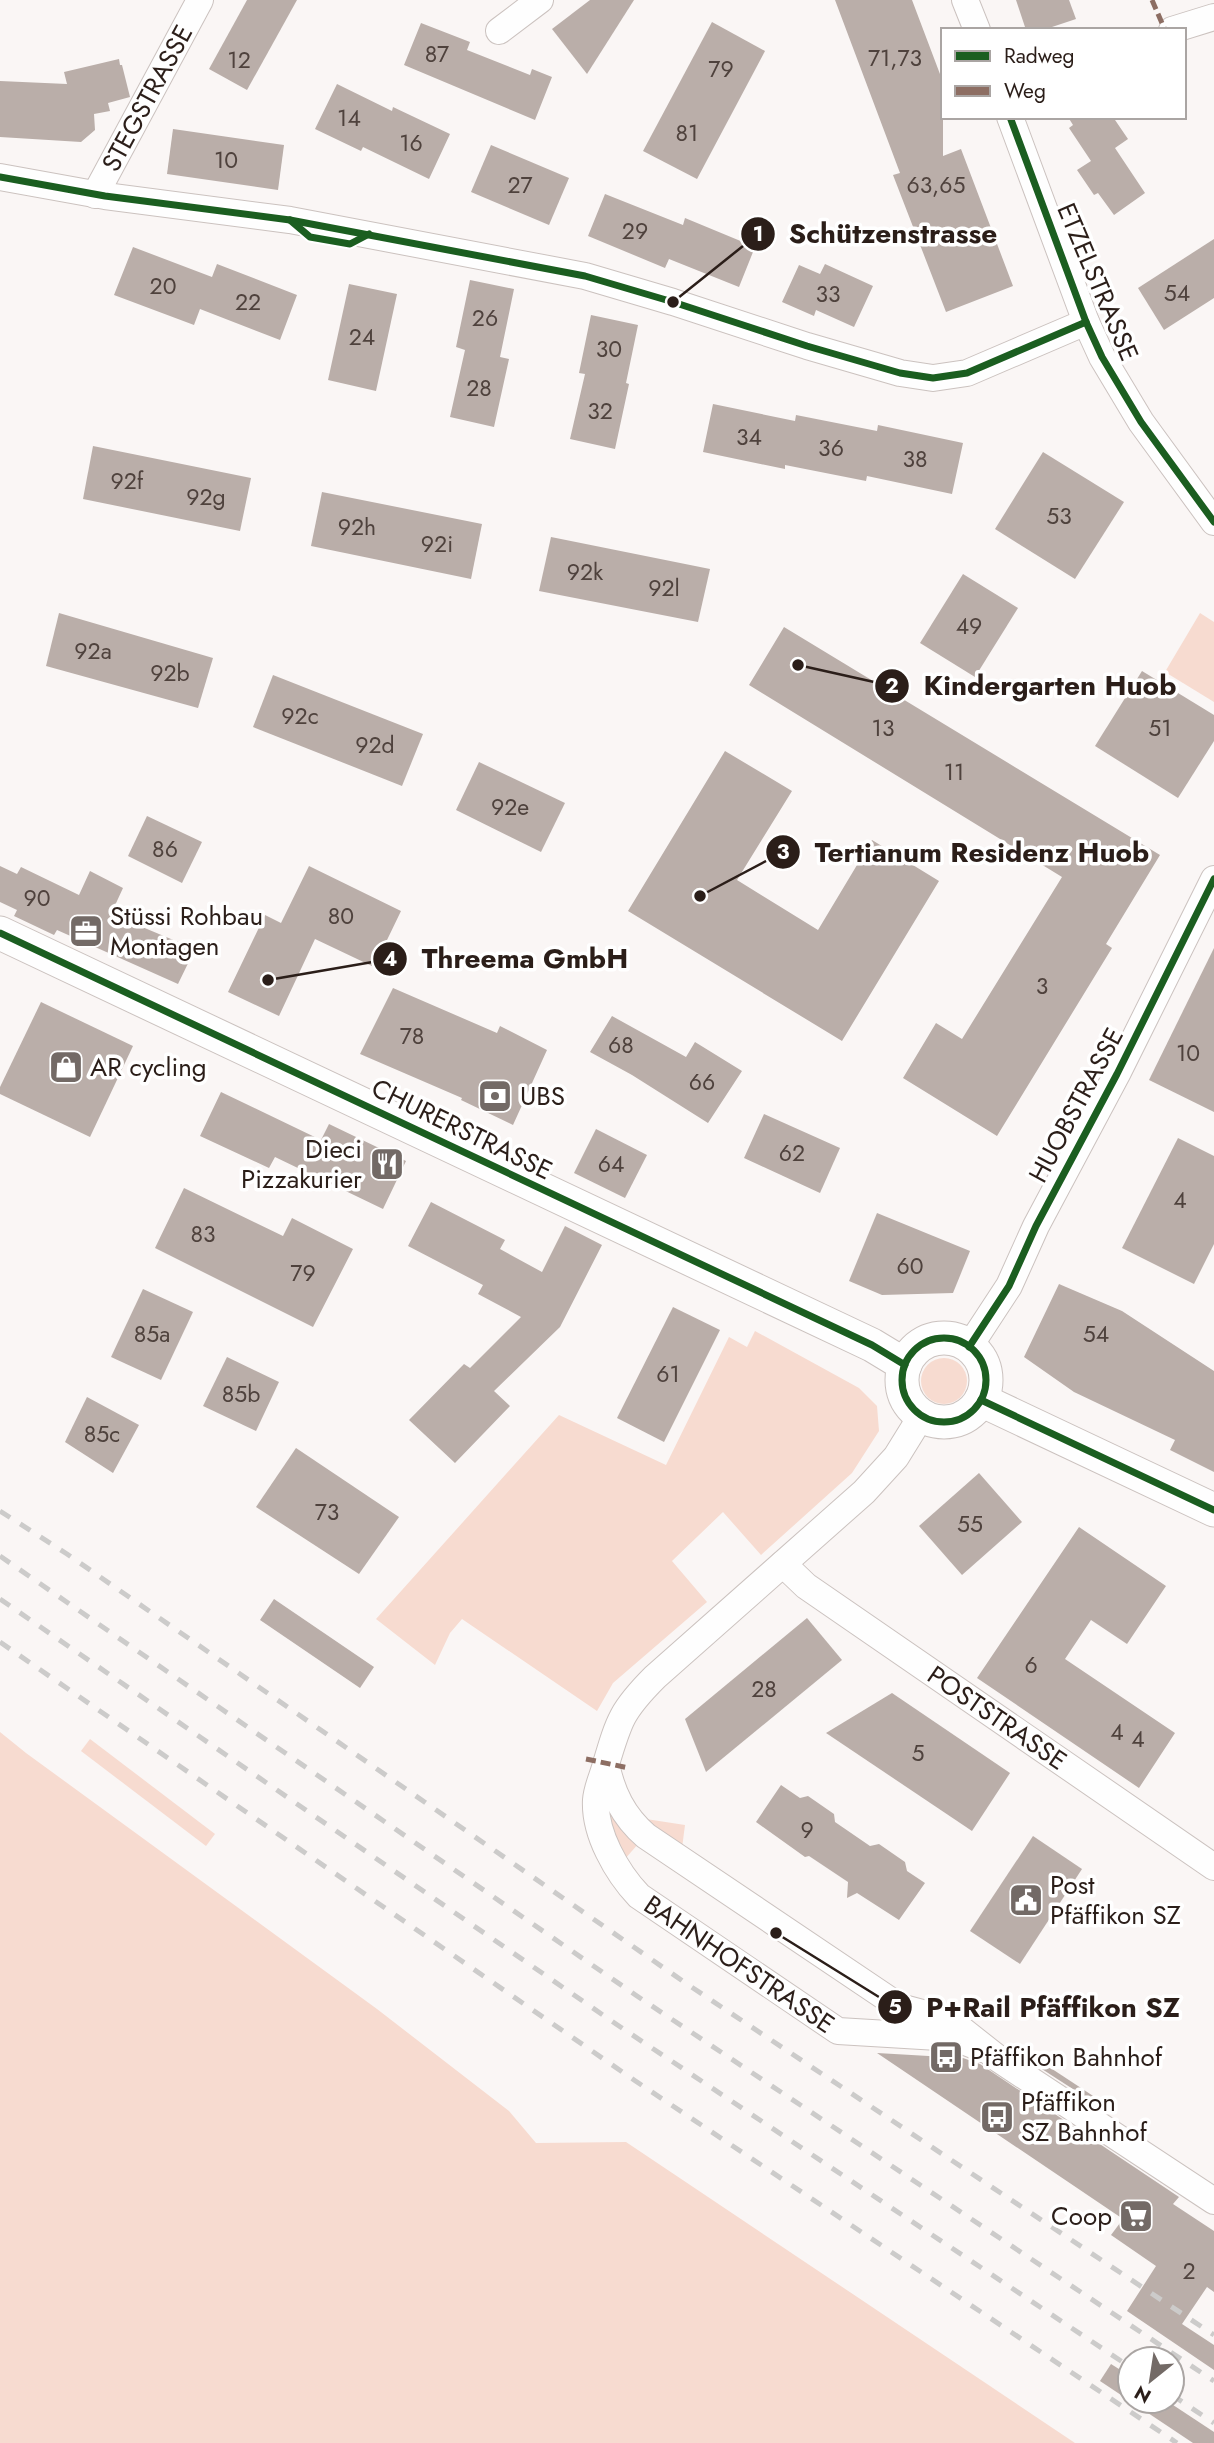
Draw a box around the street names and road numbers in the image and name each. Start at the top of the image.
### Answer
street label: STEGSTRASSE [92,18,202,178]
street label: ETZELSTRASSE [1048,197,1148,367]
street label: HUOBSTRASSE [1019,1021,1133,1189]
street label: CHURERSTRASSE [365,1069,559,1189]
street label: POSTSTRASSE [920,1656,1075,1779]
street label: BAHNHOFSTRASSE [636,1886,842,2042]

